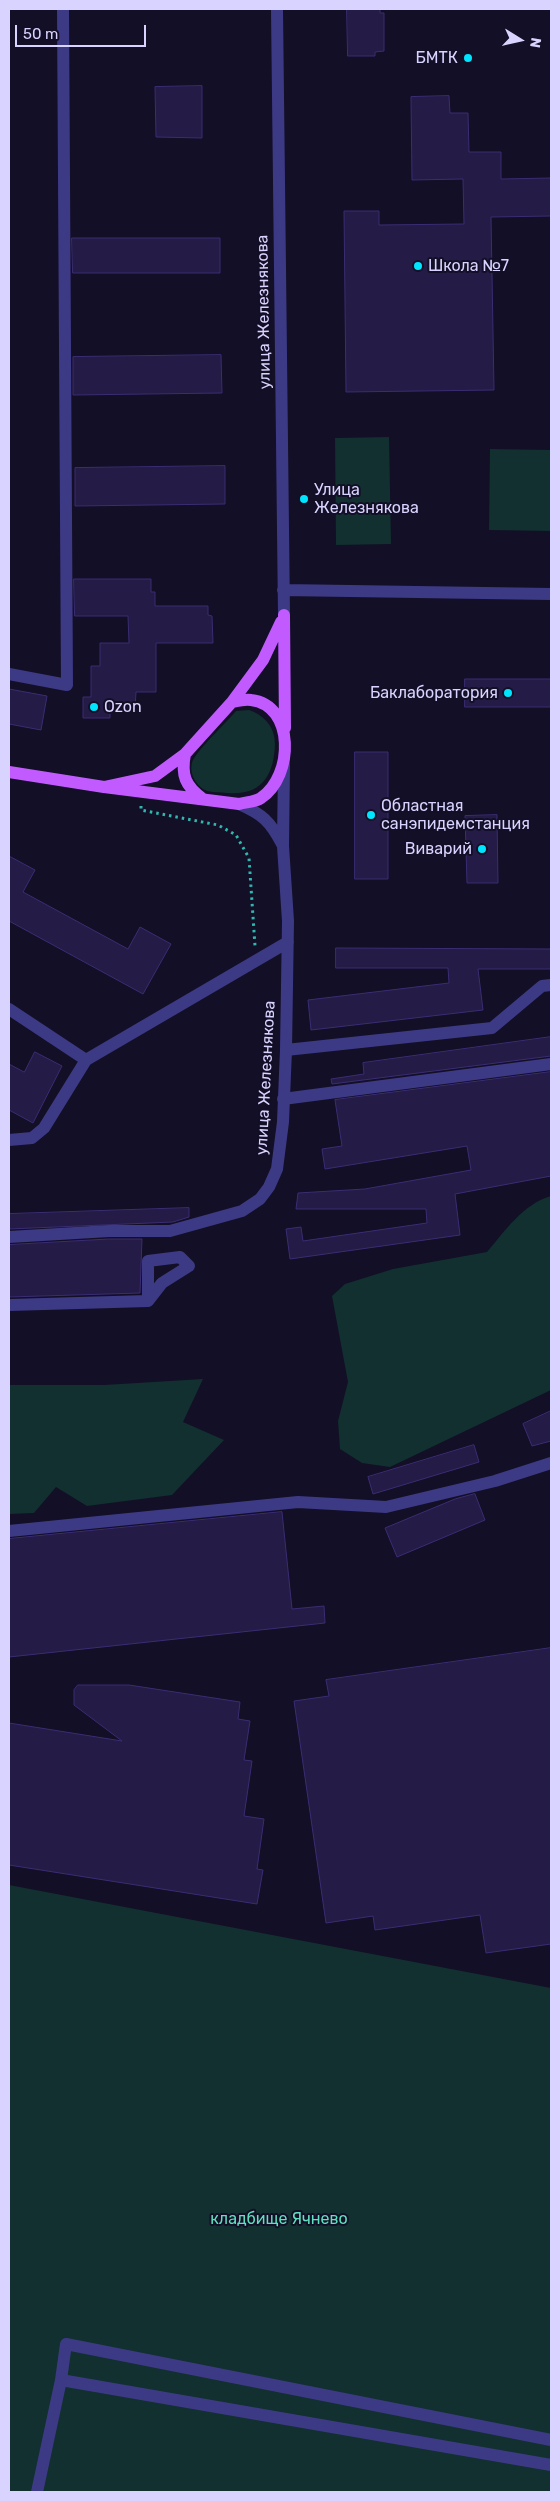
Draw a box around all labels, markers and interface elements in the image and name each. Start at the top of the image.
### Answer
scale bar [18,15,149,47]
north arrow [495,15,545,65]
text: 50 m [23,25,58,43]
text: N [526,36,545,49]
place label: БМТК [416,48,458,68]
marker: БМТК [462,52,474,64]
street label: улица Железнякова [253,234,275,390]
place label: Школа №7 [428,256,509,276]
marker: Школа №7 [412,260,424,272]
place label: Улица Железнякова [314,480,419,518]
marker: Улица Железнякова [298,493,310,505]
place label: Баклаборатория [370,683,498,703]
marker: Баклаборатория [502,687,514,699]
place label: Ozon [104,697,142,717]
marker: Ozon [88,701,100,713]
place label: Областная санэпидемстанция [381,796,530,834]
marker: Областная санэпидемстанция [365,809,377,821]
place label: Виварий [405,839,472,859]
marker: Виварий [476,843,488,855]
street label: улица Железнякова [252,1000,280,1156]
park label: кладбище Ячнево [210,2209,348,2229]

